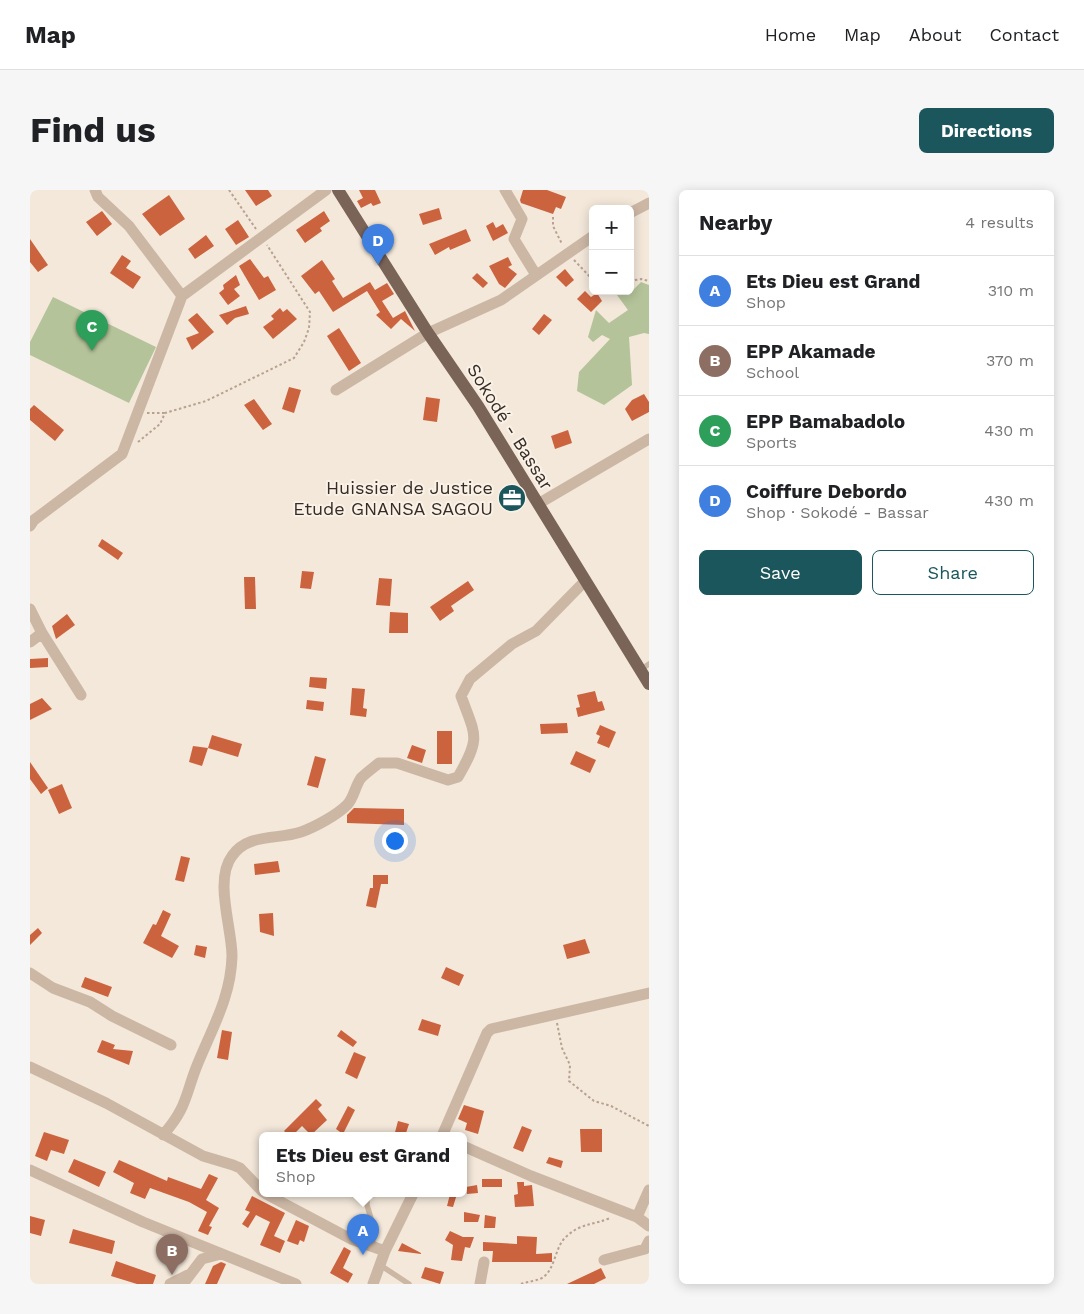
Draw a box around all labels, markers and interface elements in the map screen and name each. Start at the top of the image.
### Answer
text: Map [25,21,76,49]
text: Home [765,24,816,45]
text: Map [844,24,881,45]
text: About [909,24,961,45]
text: Contact [989,24,1059,45]
button: Directions [919,108,1054,153]
text: Find us [30,109,156,151]
map controls [589,205,634,295]
button: + [589,205,634,250]
text: Nearby [699,210,772,235]
text: 4 results [965,213,1034,232]
pin: D [362,224,394,265]
button: − [589,250,634,295]
text: Ets Dieu est Grand [746,270,920,293]
text: A [710,281,720,300]
text: 310 m [988,281,1034,300]
text: Shop [746,293,786,312]
pin: C [76,310,108,351]
text: EPP Akamade [746,340,876,363]
text: B [710,351,720,370]
text: 370 m [986,351,1034,370]
street label: Sokodé - Bassar [463,360,558,494]
text: School [746,363,799,382]
text: EPP Bamabadolo [746,410,905,433]
text: C [710,421,720,440]
text: 430 m [984,421,1034,440]
text: Sports [746,433,797,452]
place label: Huissier de Justice Etude GNANSA SAGOU [293,477,493,519]
text: Coiffure Debordo [746,480,907,503]
office icon: Huissier de Justice Etude GNANSA SAGOU [497,483,527,513]
text: D [709,491,721,510]
text: 430 m [984,491,1034,510]
text: Shop · Sokodé - Bassar [746,503,929,522]
button: Save [699,550,862,595]
button: Share [872,550,1034,595]
your location [382,828,408,854]
popup [259,1132,467,1197]
text: Ets Dieu est Grand [276,1144,450,1167]
text: Shop [276,1167,316,1186]
pin: A [347,1214,379,1255]
pin: B [156,1234,188,1275]

